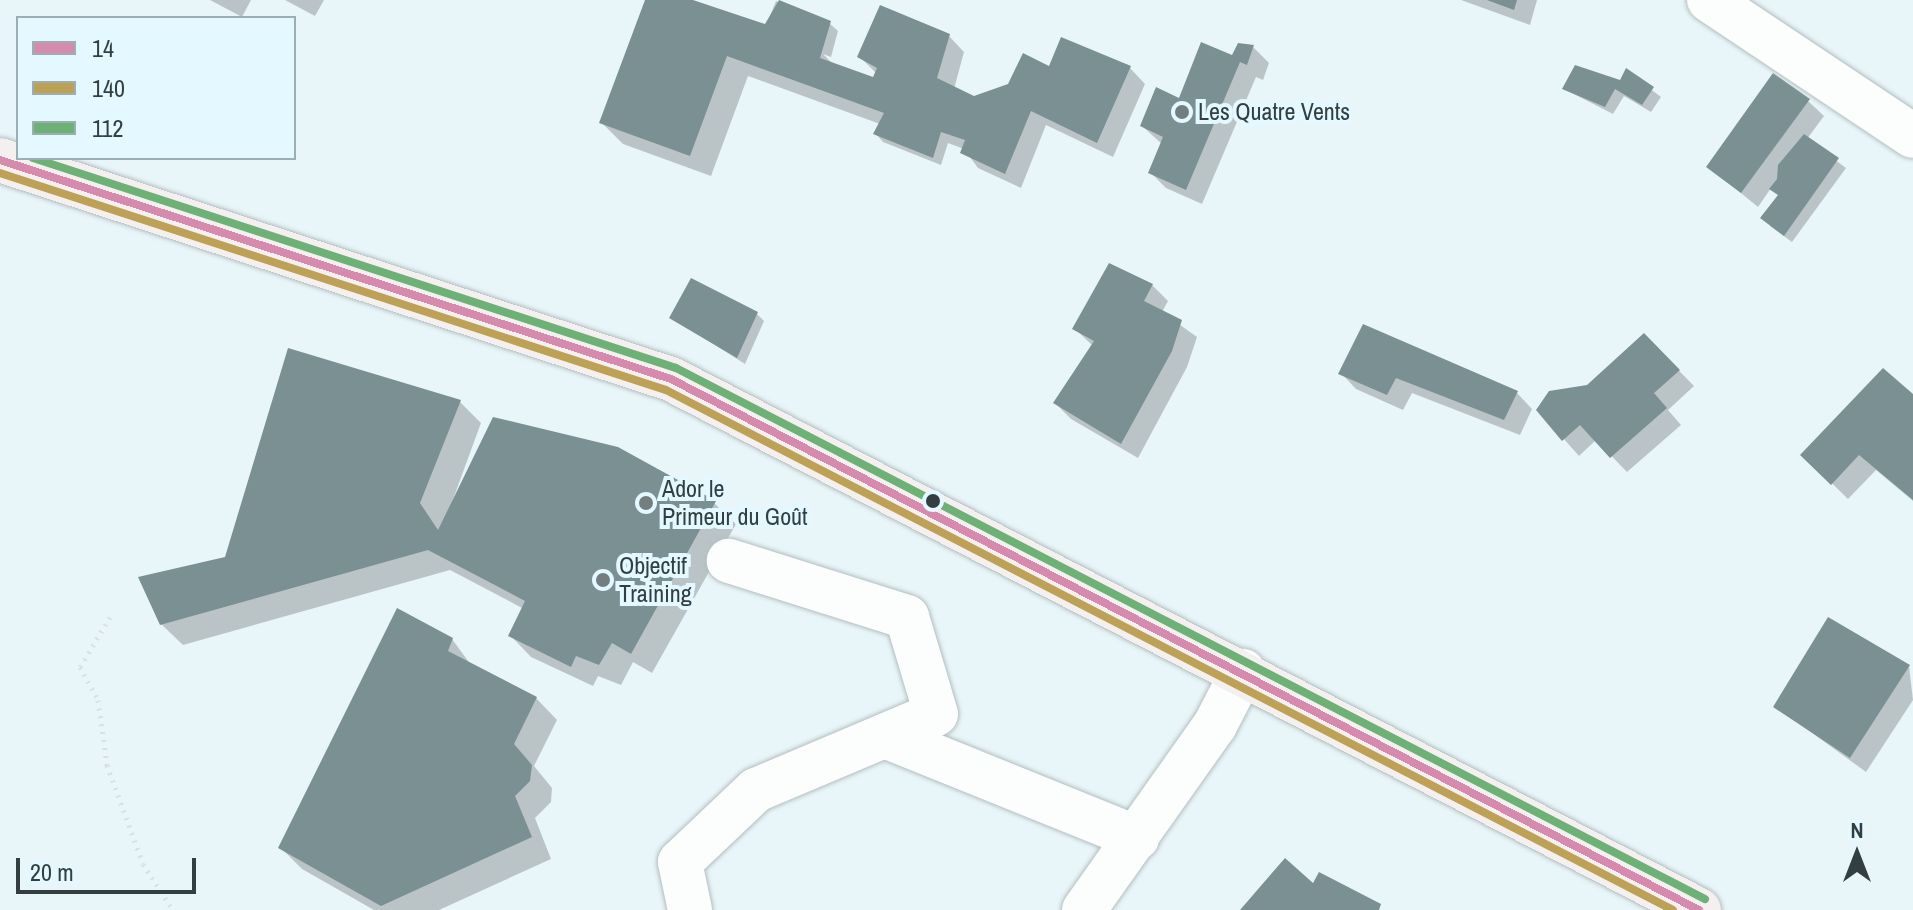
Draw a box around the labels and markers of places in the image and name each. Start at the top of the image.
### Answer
place label: Les Quatre Vents [1198,98,1350,126]
marker: Les Quatre Vents [1173,103,1191,121]
place label: Ador le Primeur du Goût [662,475,807,531]
unlabelled marker [925,493,941,509]
marker: Ador le Primeur du Goût [637,494,655,512]
place label: Objectif Training [619,552,692,608]
marker: Objectif Training [594,571,612,589]

